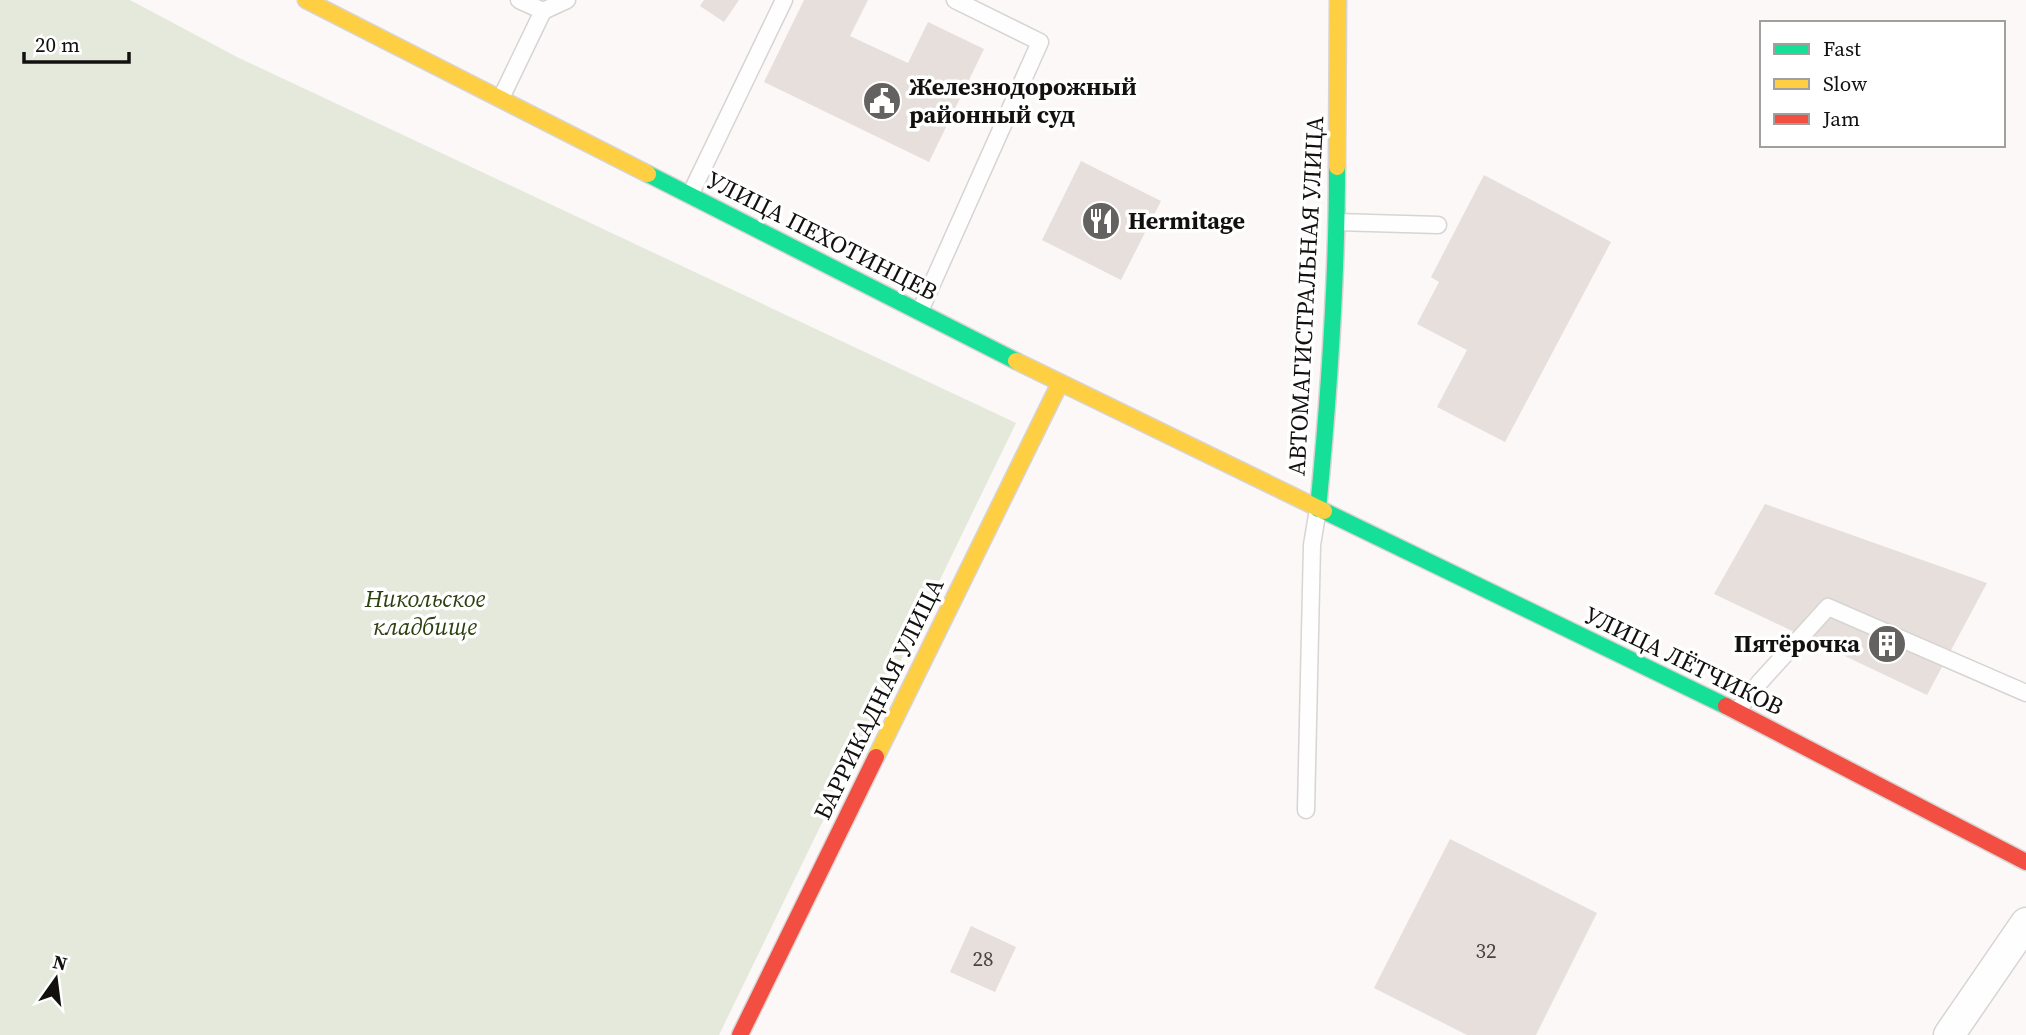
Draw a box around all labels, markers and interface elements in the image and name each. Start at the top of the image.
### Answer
scale bar [24,21,130,65]
legend [1760,21,2005,147]
text: 20 m [35,30,80,59]
text: Fast [1823,34,1861,63]
text: Slow [1823,69,1867,98]
place label: Железнодорожный районный суд [909,70,1137,131]
public building icon: Железнодорожный районный суд [861,80,903,122]
text: Jam [1822,104,1860,133]
street label: АВТОМАГИСТРАЛЬНАЯ УЛИЦА [1280,115,1331,477]
street label: УЛИЦА ПЕХОТИНЦЕВ [701,163,943,308]
restaurant icon: Hermitage [1080,200,1122,242]
place label: Hermitage [1128,204,1245,237]
street label: БАРРИКАДНАЯ УЛИЦА [806,572,951,825]
park label: Никольское кладбище [364,582,485,643]
street label: УЛИЦА ЛЁТЧИКОВ [1579,598,1789,723]
building icon: Пятёрочка [1866,623,1908,665]
place label: Пятёрочка [1734,627,1860,660]
house number: 32 [1476,936,1497,965]
north arrow [21,944,91,1014]
house number: 28 [973,944,994,973]
text: N [50,948,70,977]

